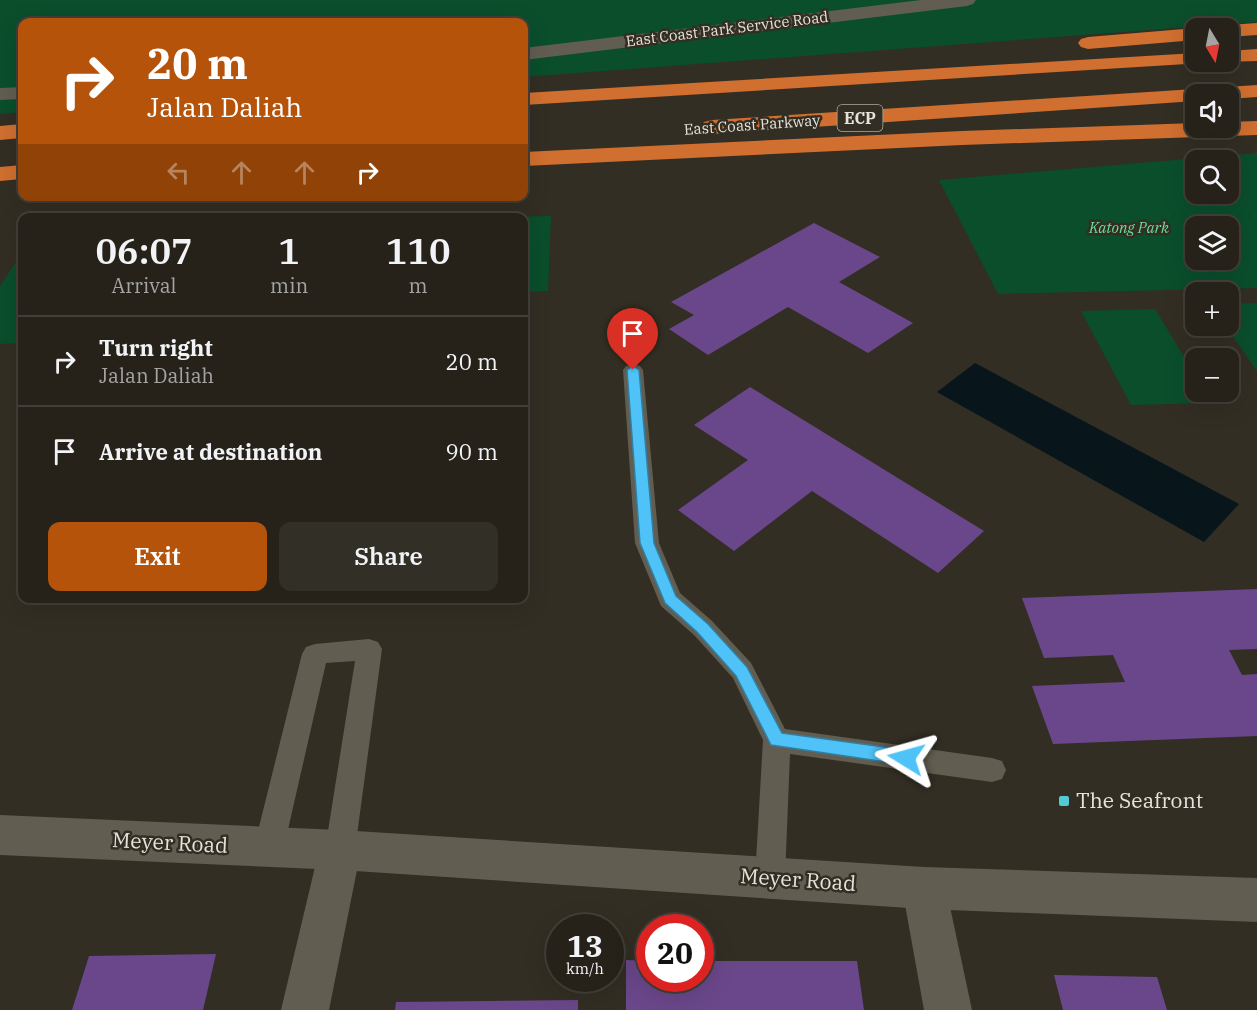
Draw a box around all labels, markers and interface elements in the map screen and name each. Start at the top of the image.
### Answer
street label: East Coast Park Service Road [625,7,829,50]
north arrow [1185,18,1239,72]
map controls [1185,18,1239,402]
text: 20 m [147,36,248,91]
icon: right [48,42,126,120]
button: sound [1185,84,1239,138]
text: Jalan Daliah [147,89,302,124]
road number: ECP [838,105,882,131]
street label: East Coast Parkway [683,110,821,139]
button: search [1185,150,1239,204]
icon: left [162,156,195,189]
icon: ahead [225,156,258,189]
icon: ahead [288,156,321,189]
icon: right [351,156,384,189]
button: layers [1185,216,1239,270]
park label: Katong Park [1088,218,1169,237]
text: 06:07 [95,227,193,274]
text: 1 [278,227,300,274]
text: 110 [386,227,451,274]
text: Arrival [111,272,177,299]
text: min [270,272,308,299]
text: m [409,272,428,299]
button: + [1185,282,1239,336]
pin [607,308,658,370]
icon: arrive [616,317,649,350]
text: Turn right [99,333,213,362]
icon: right [48,345,81,378]
text: 20 m [446,347,498,376]
button: − [1185,348,1239,402]
text: Jalan Daliah [99,362,214,389]
icon: arrive [48,435,81,468]
text: Arrive at destination [99,437,322,466]
text: 90 m [446,437,498,466]
button: Exit [48,522,267,591]
button: Share [279,522,498,591]
position arrow [874,726,938,790]
place label: The Seafront [1076,786,1203,814]
marker: The Seafront [1057,794,1071,808]
street label: Meyer Road [111,825,229,859]
street label: Meyer Road [739,861,857,897]
speed limit sign: 20 [636,914,714,992]
text: 13 [567,926,603,965]
text: km/h [566,959,604,978]

